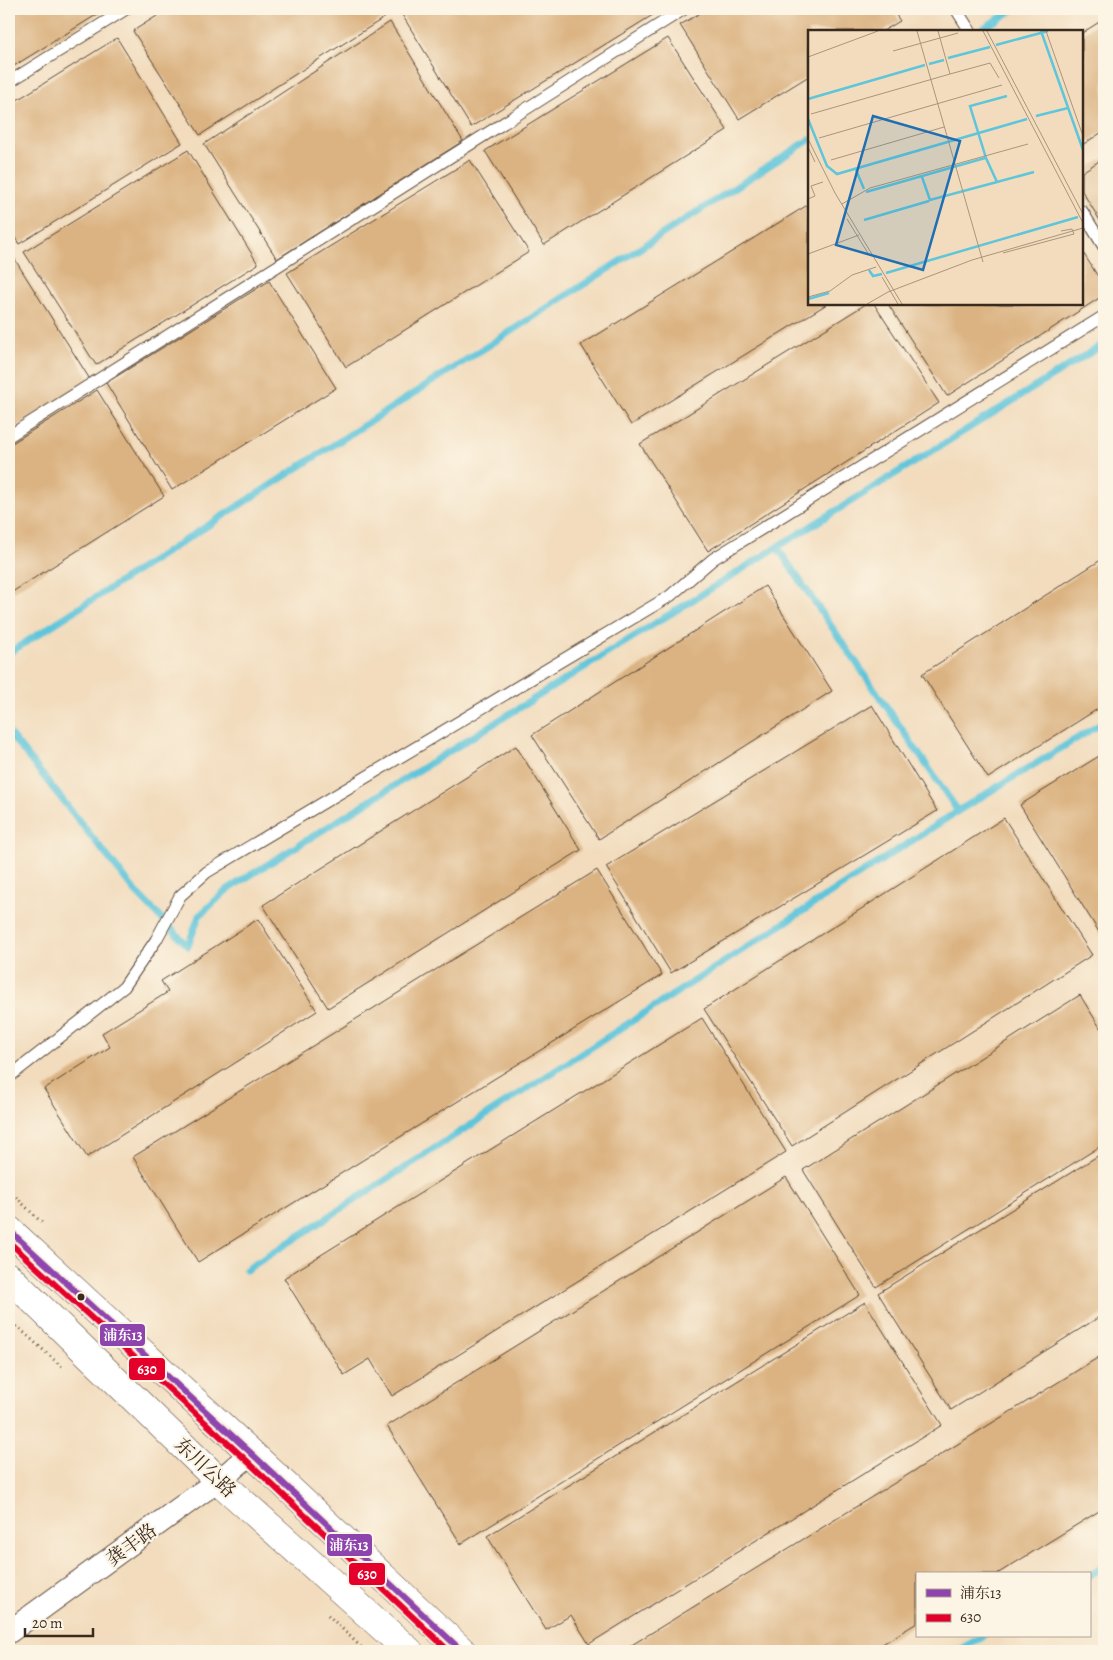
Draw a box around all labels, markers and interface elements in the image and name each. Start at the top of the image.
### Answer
inset map [808,30,1083,305]
unlabelled marker [76,1292,86,1302]
line badge: 浦东13 [99,1323,146,1347]
text: 浦东13 [103,1326,143,1345]
line badge: 630 [128,1357,166,1381]
text: 630 [137,1360,157,1379]
street label: 东川公路 [169,1432,242,1503]
street label: 龚丰路 [101,1518,162,1572]
line badge: 浦东13 [326,1533,373,1557]
text: 浦东13 [329,1536,369,1555]
line badge: 630 [348,1562,386,1586]
text: 630 [357,1565,377,1584]
legend [916,1572,1090,1638]
text: 浦东13 [960,1583,1001,1603]
scale bar [25,1605,92,1637]
text: 630 [960,1607,981,1627]
text: 20 m [32,1613,63,1633]

